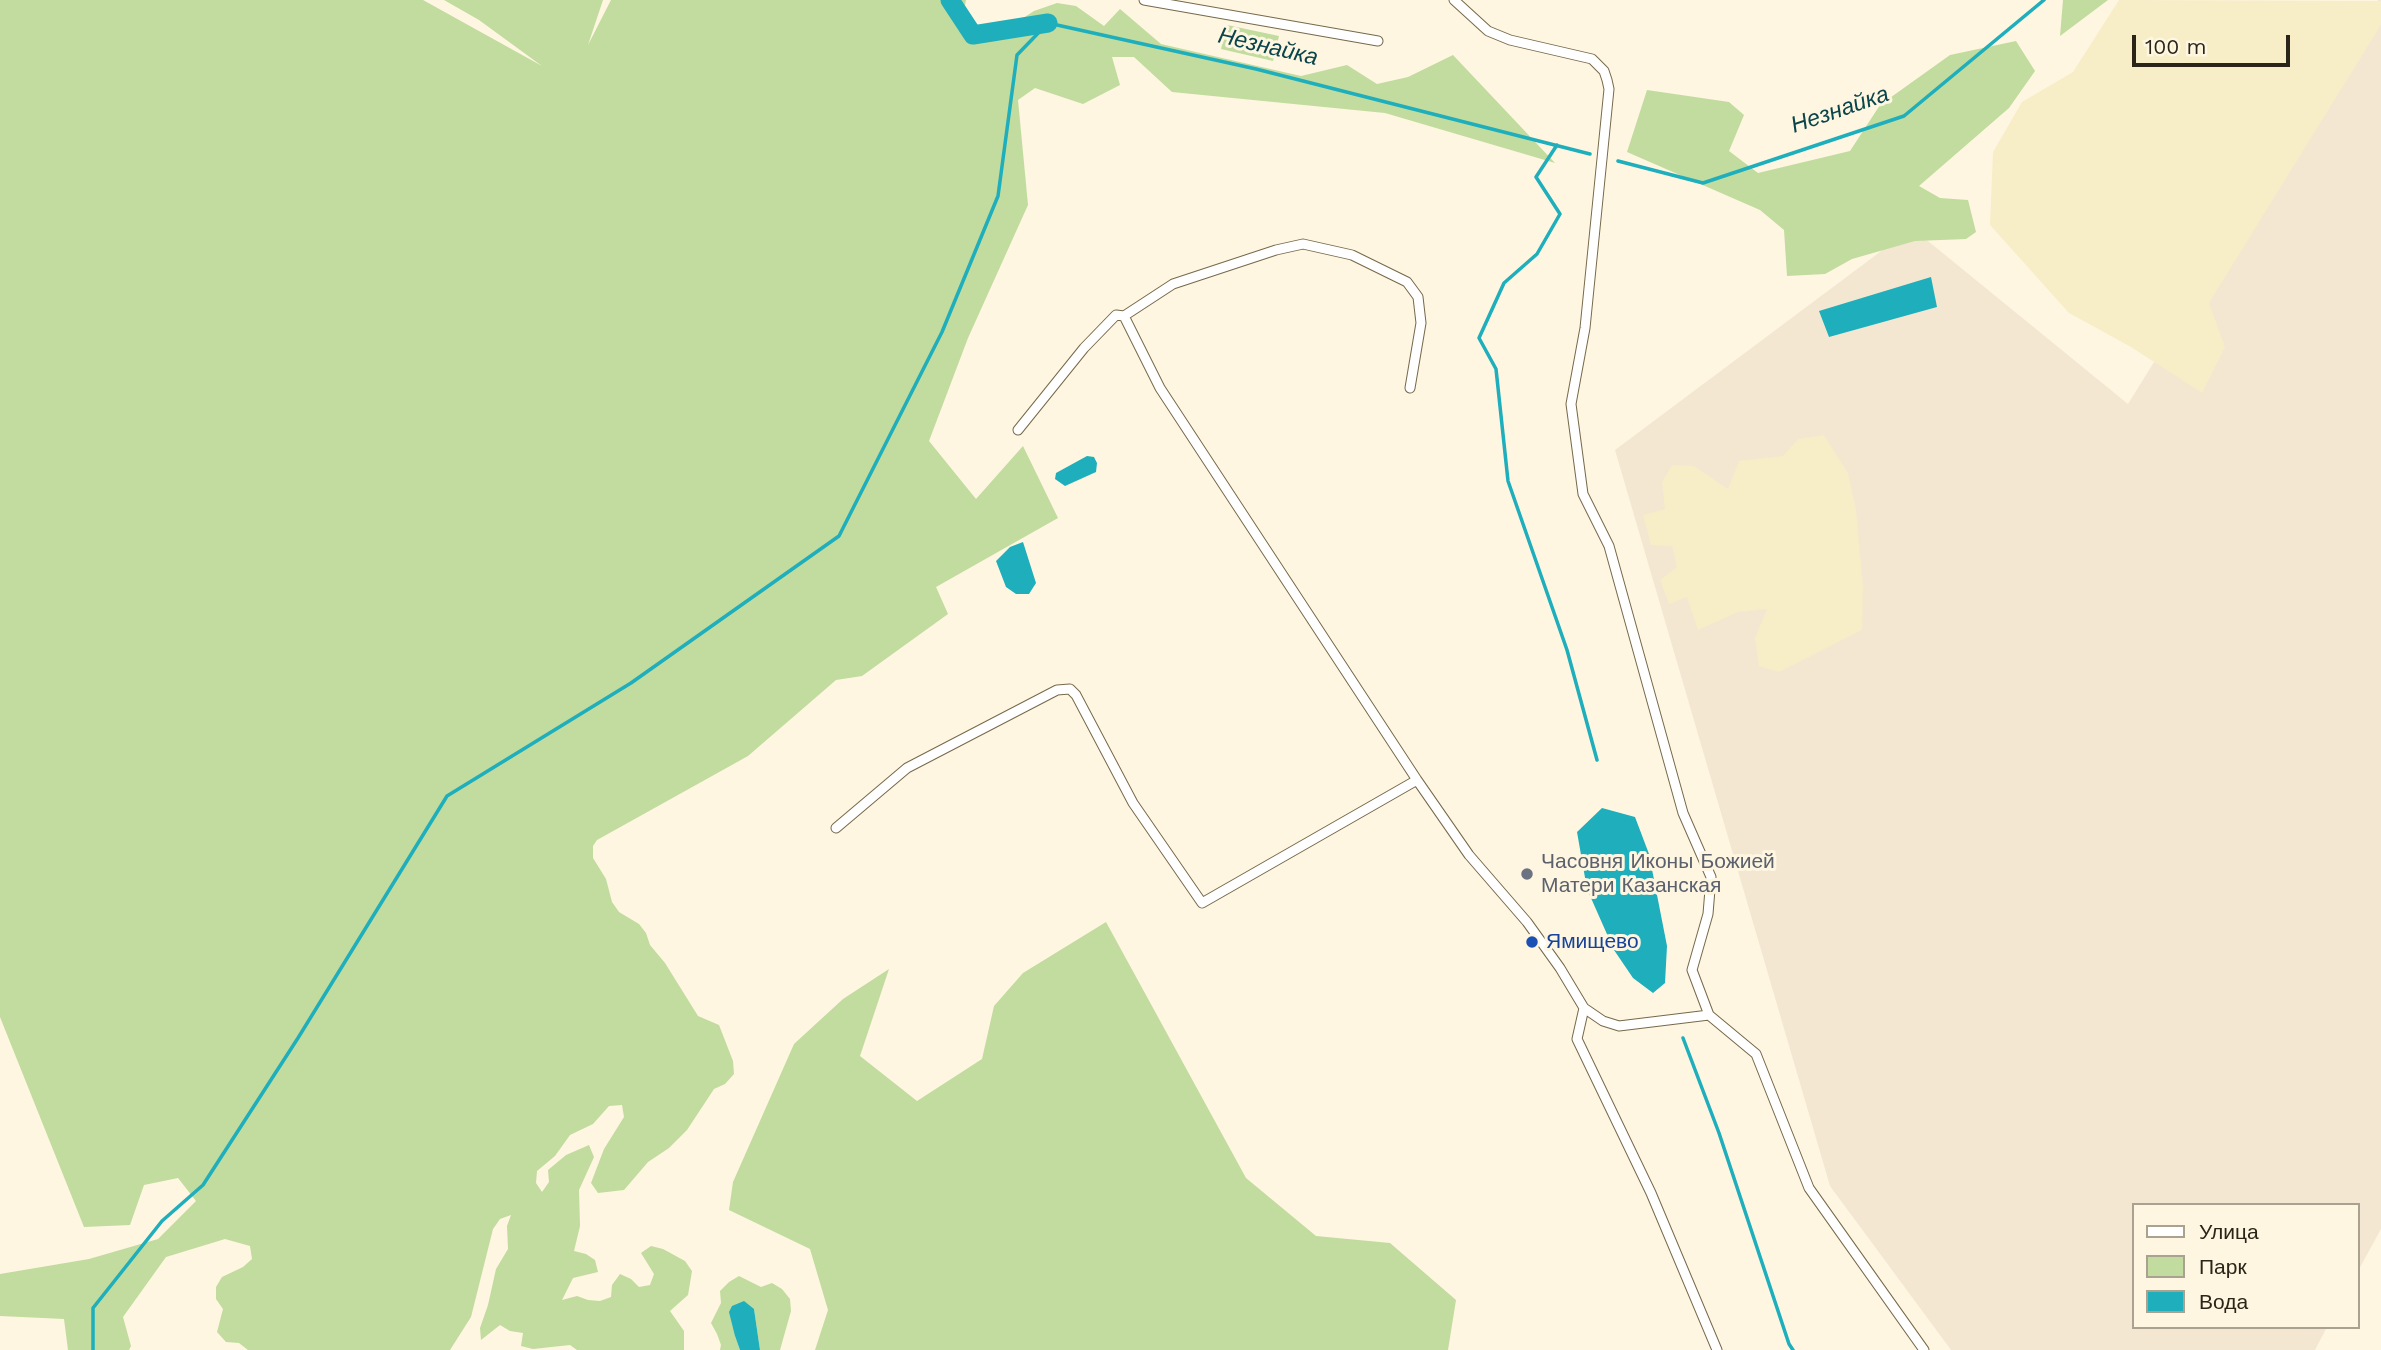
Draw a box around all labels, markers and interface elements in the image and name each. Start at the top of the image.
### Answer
scale bar [2136,21,2294,65]
water label: Незнайка [1215,22,1321,72]
text: 100 m [2145,34,2207,59]
water label: Незнайка [1787,80,1893,140]
place label: Часовня Иконы Божией Матери Казанская [1541,849,1775,899]
marker: Часовня Иконы Божией Матери Казанская [1519,866,1535,882]
place label: Ямищево [1546,929,1639,955]
marker: Ямищево [1524,934,1540,950]
legend [2132,1203,2360,1329]
text: Улица [2199,1219,2259,1244]
text: Парк [2199,1254,2247,1279]
text: Вода [2199,1289,2248,1314]

